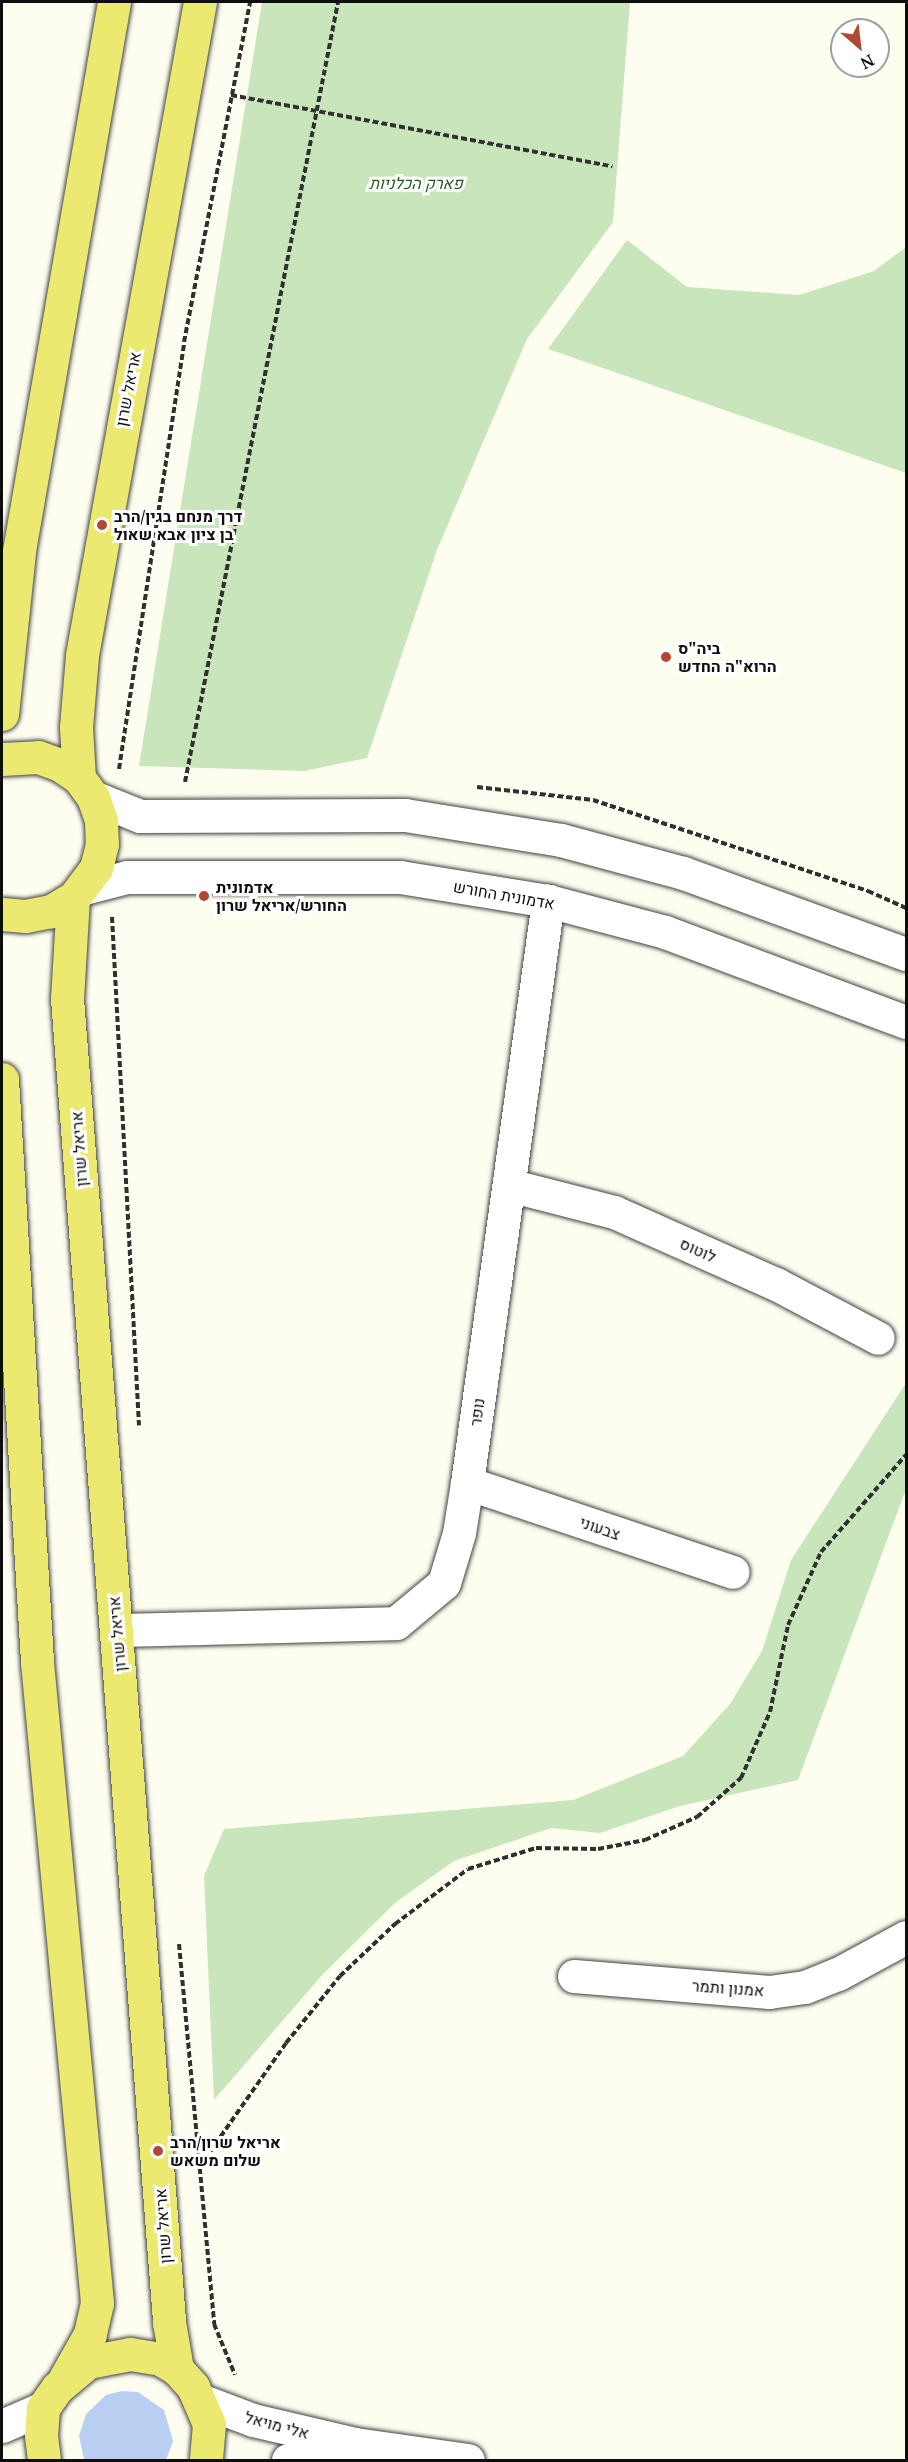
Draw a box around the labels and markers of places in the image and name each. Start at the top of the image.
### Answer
place label: דרך מנחם בגין/הרב בן ציון אבא שאול [114,506,242,544]
marker: דרך מנחם בגין/הרב בן ציון אבא שאול [95,518,109,532]
place label: ביה"ס הרוא"ה החדש [678,638,777,676]
marker: ביה"ס הרוא"ה החדש [659,650,673,664]
place label: אדמונית החורש/אריאל שרון [216,877,347,915]
marker: אדמונית החורש/אריאל שרון [197,889,211,903]
place label: אריאל שרון/הרב שלום משאש [170,2132,281,2170]
marker: אריאל שרון/הרב שלום משאש [151,2144,165,2158]

